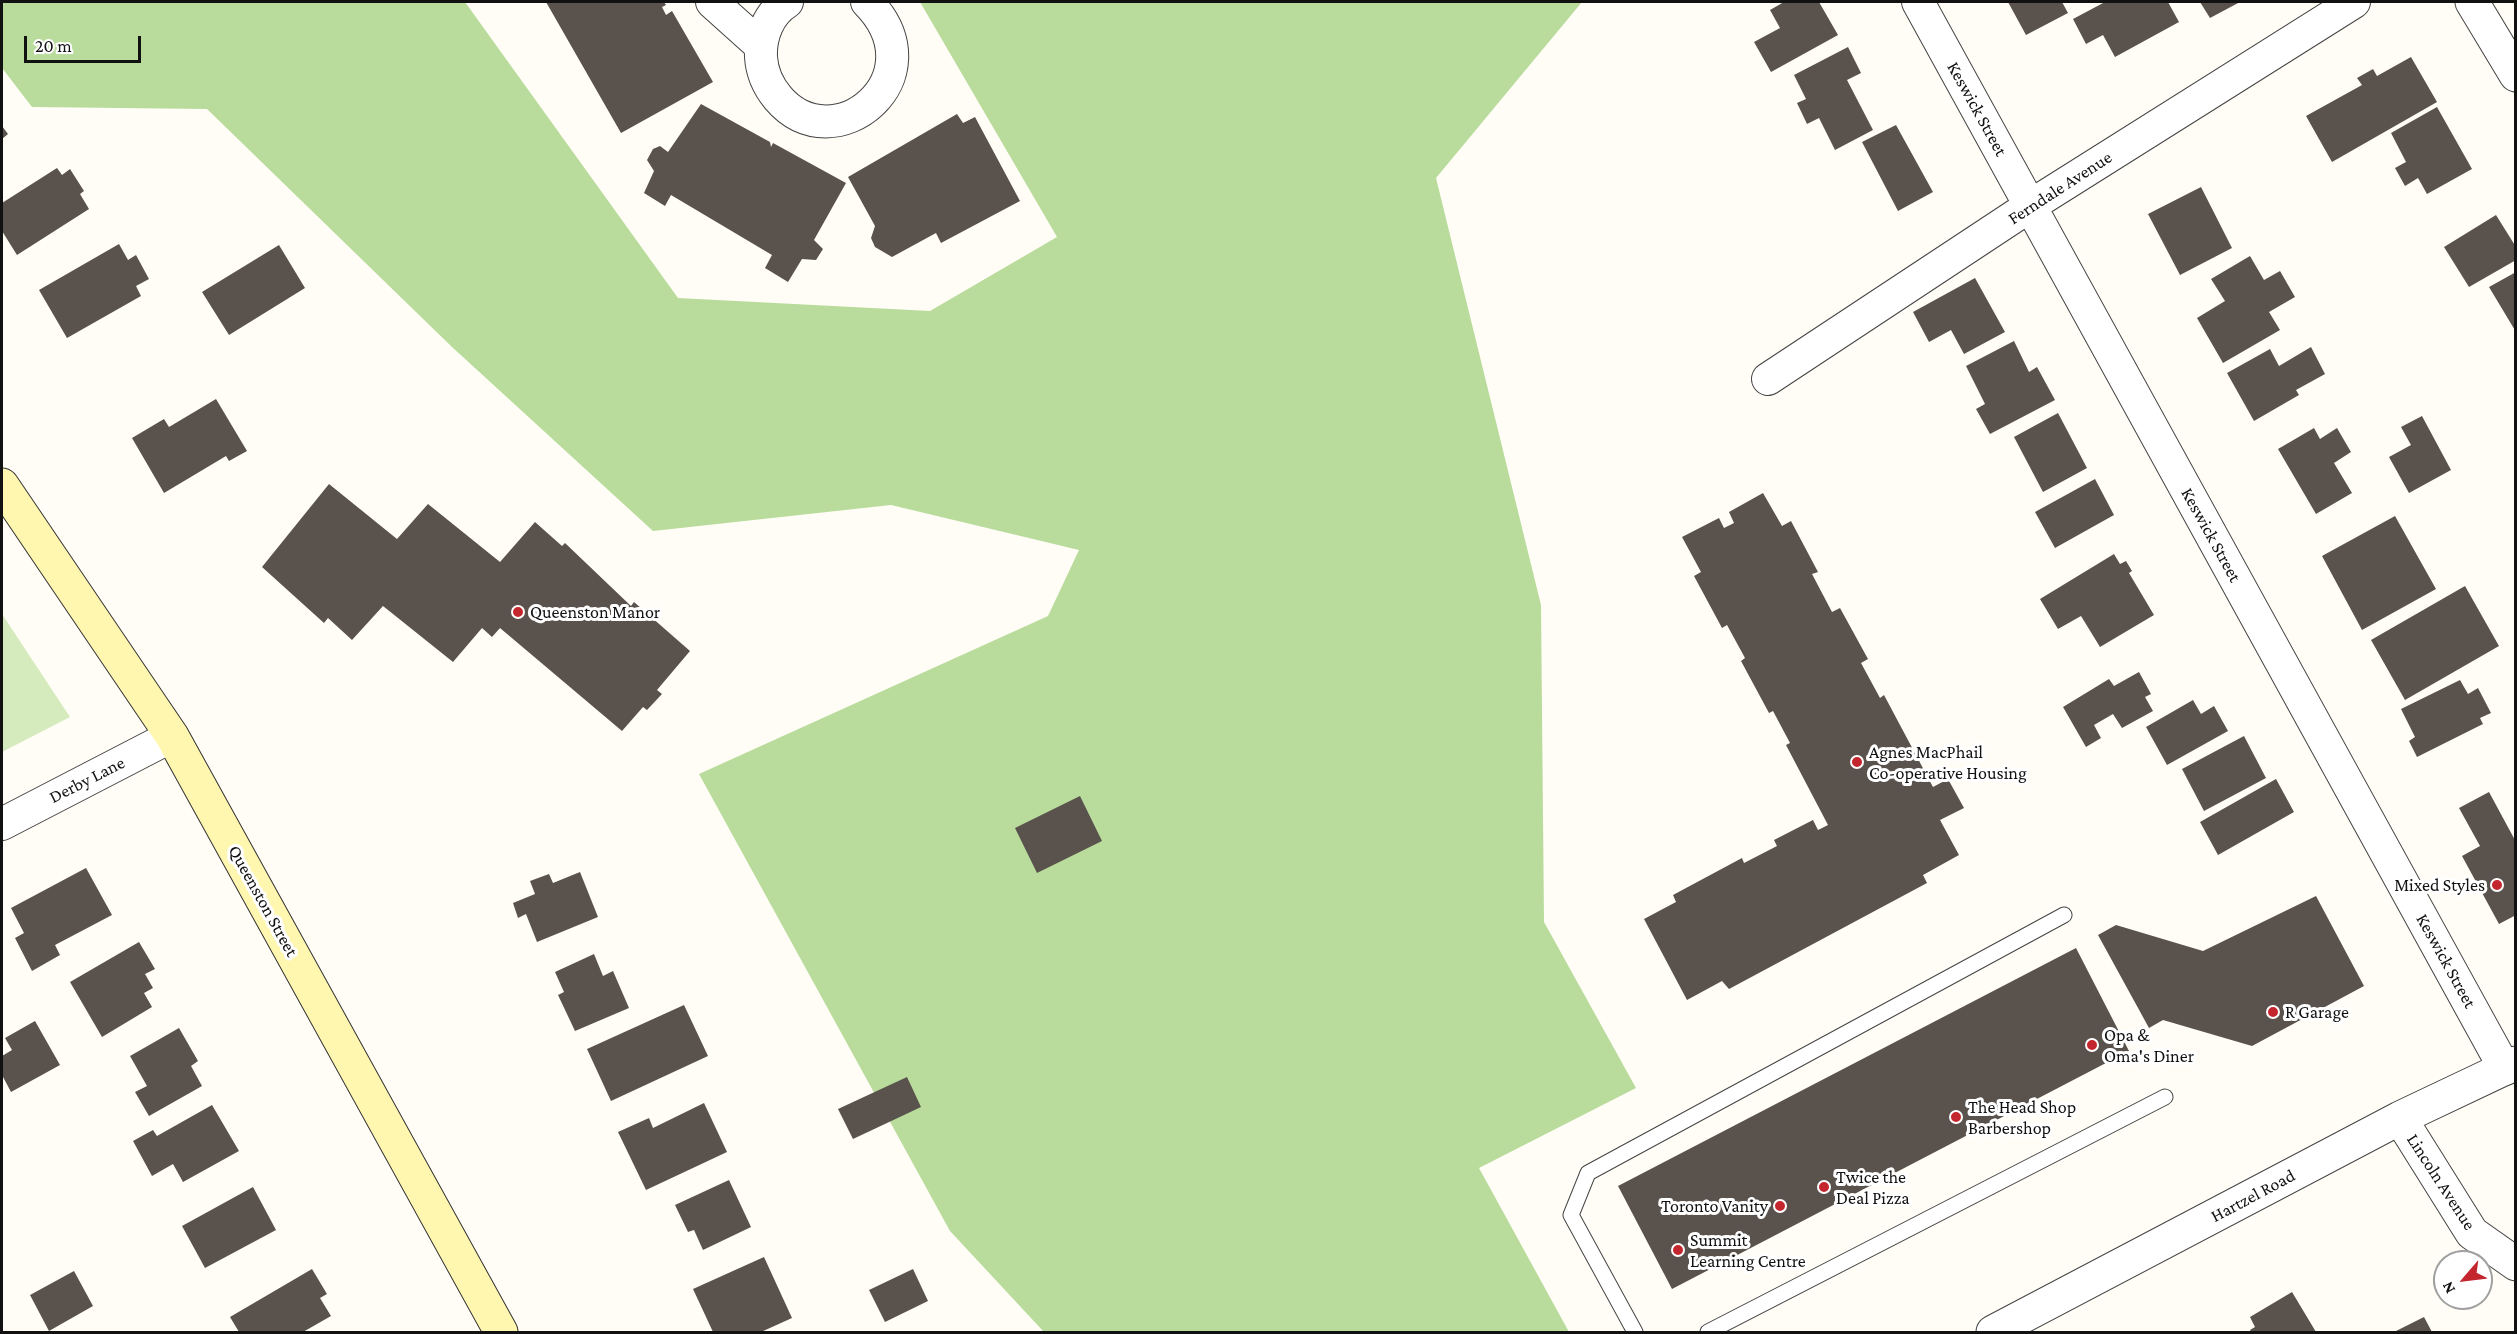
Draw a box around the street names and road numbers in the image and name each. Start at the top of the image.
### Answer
street label: Keswick Street [1942,58,2012,160]
street label: Ferndale Avenue [2004,146,2116,230]
street label: Keswick Street [2176,484,2246,586]
street label: Derby Lane [46,752,128,808]
street label: Queenston Street [223,841,303,961]
street label: Keswick Street [2411,910,2481,1012]
street label: Lincoln Avenue [2402,1130,2480,1234]
street label: Hartzel Road [2207,1165,2299,1227]

